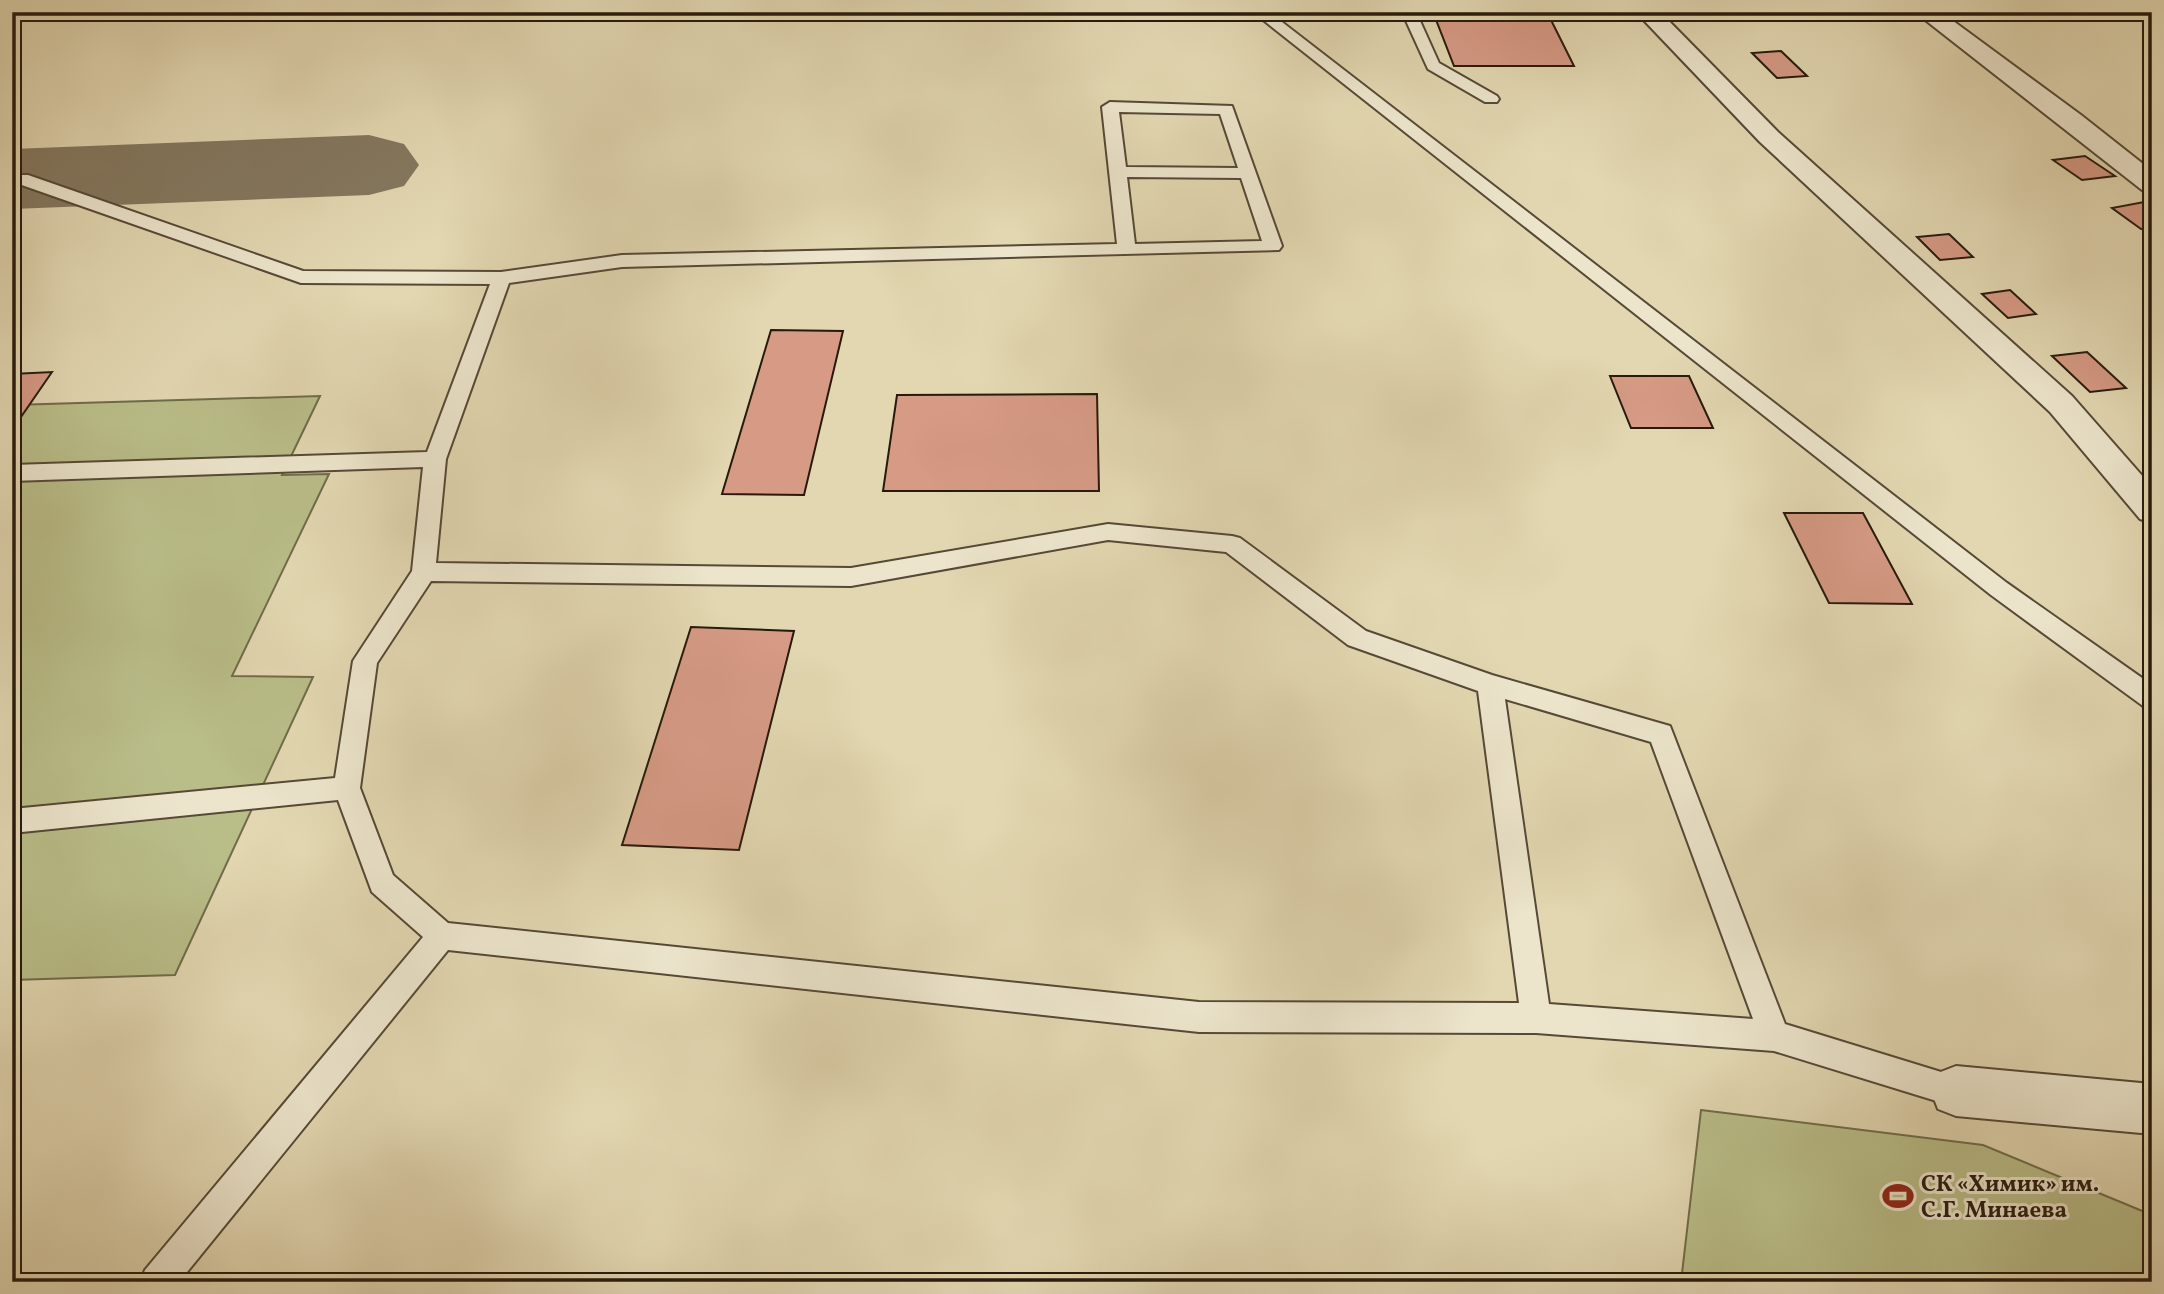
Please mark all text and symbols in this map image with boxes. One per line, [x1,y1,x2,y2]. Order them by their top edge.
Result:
place label: СК «Химик» им. С.Г. Минаева [1921,1169,2099,1227]
sports icon: СК «Химик» им. С.Г. Минаева [1881,1179,1915,1213]

